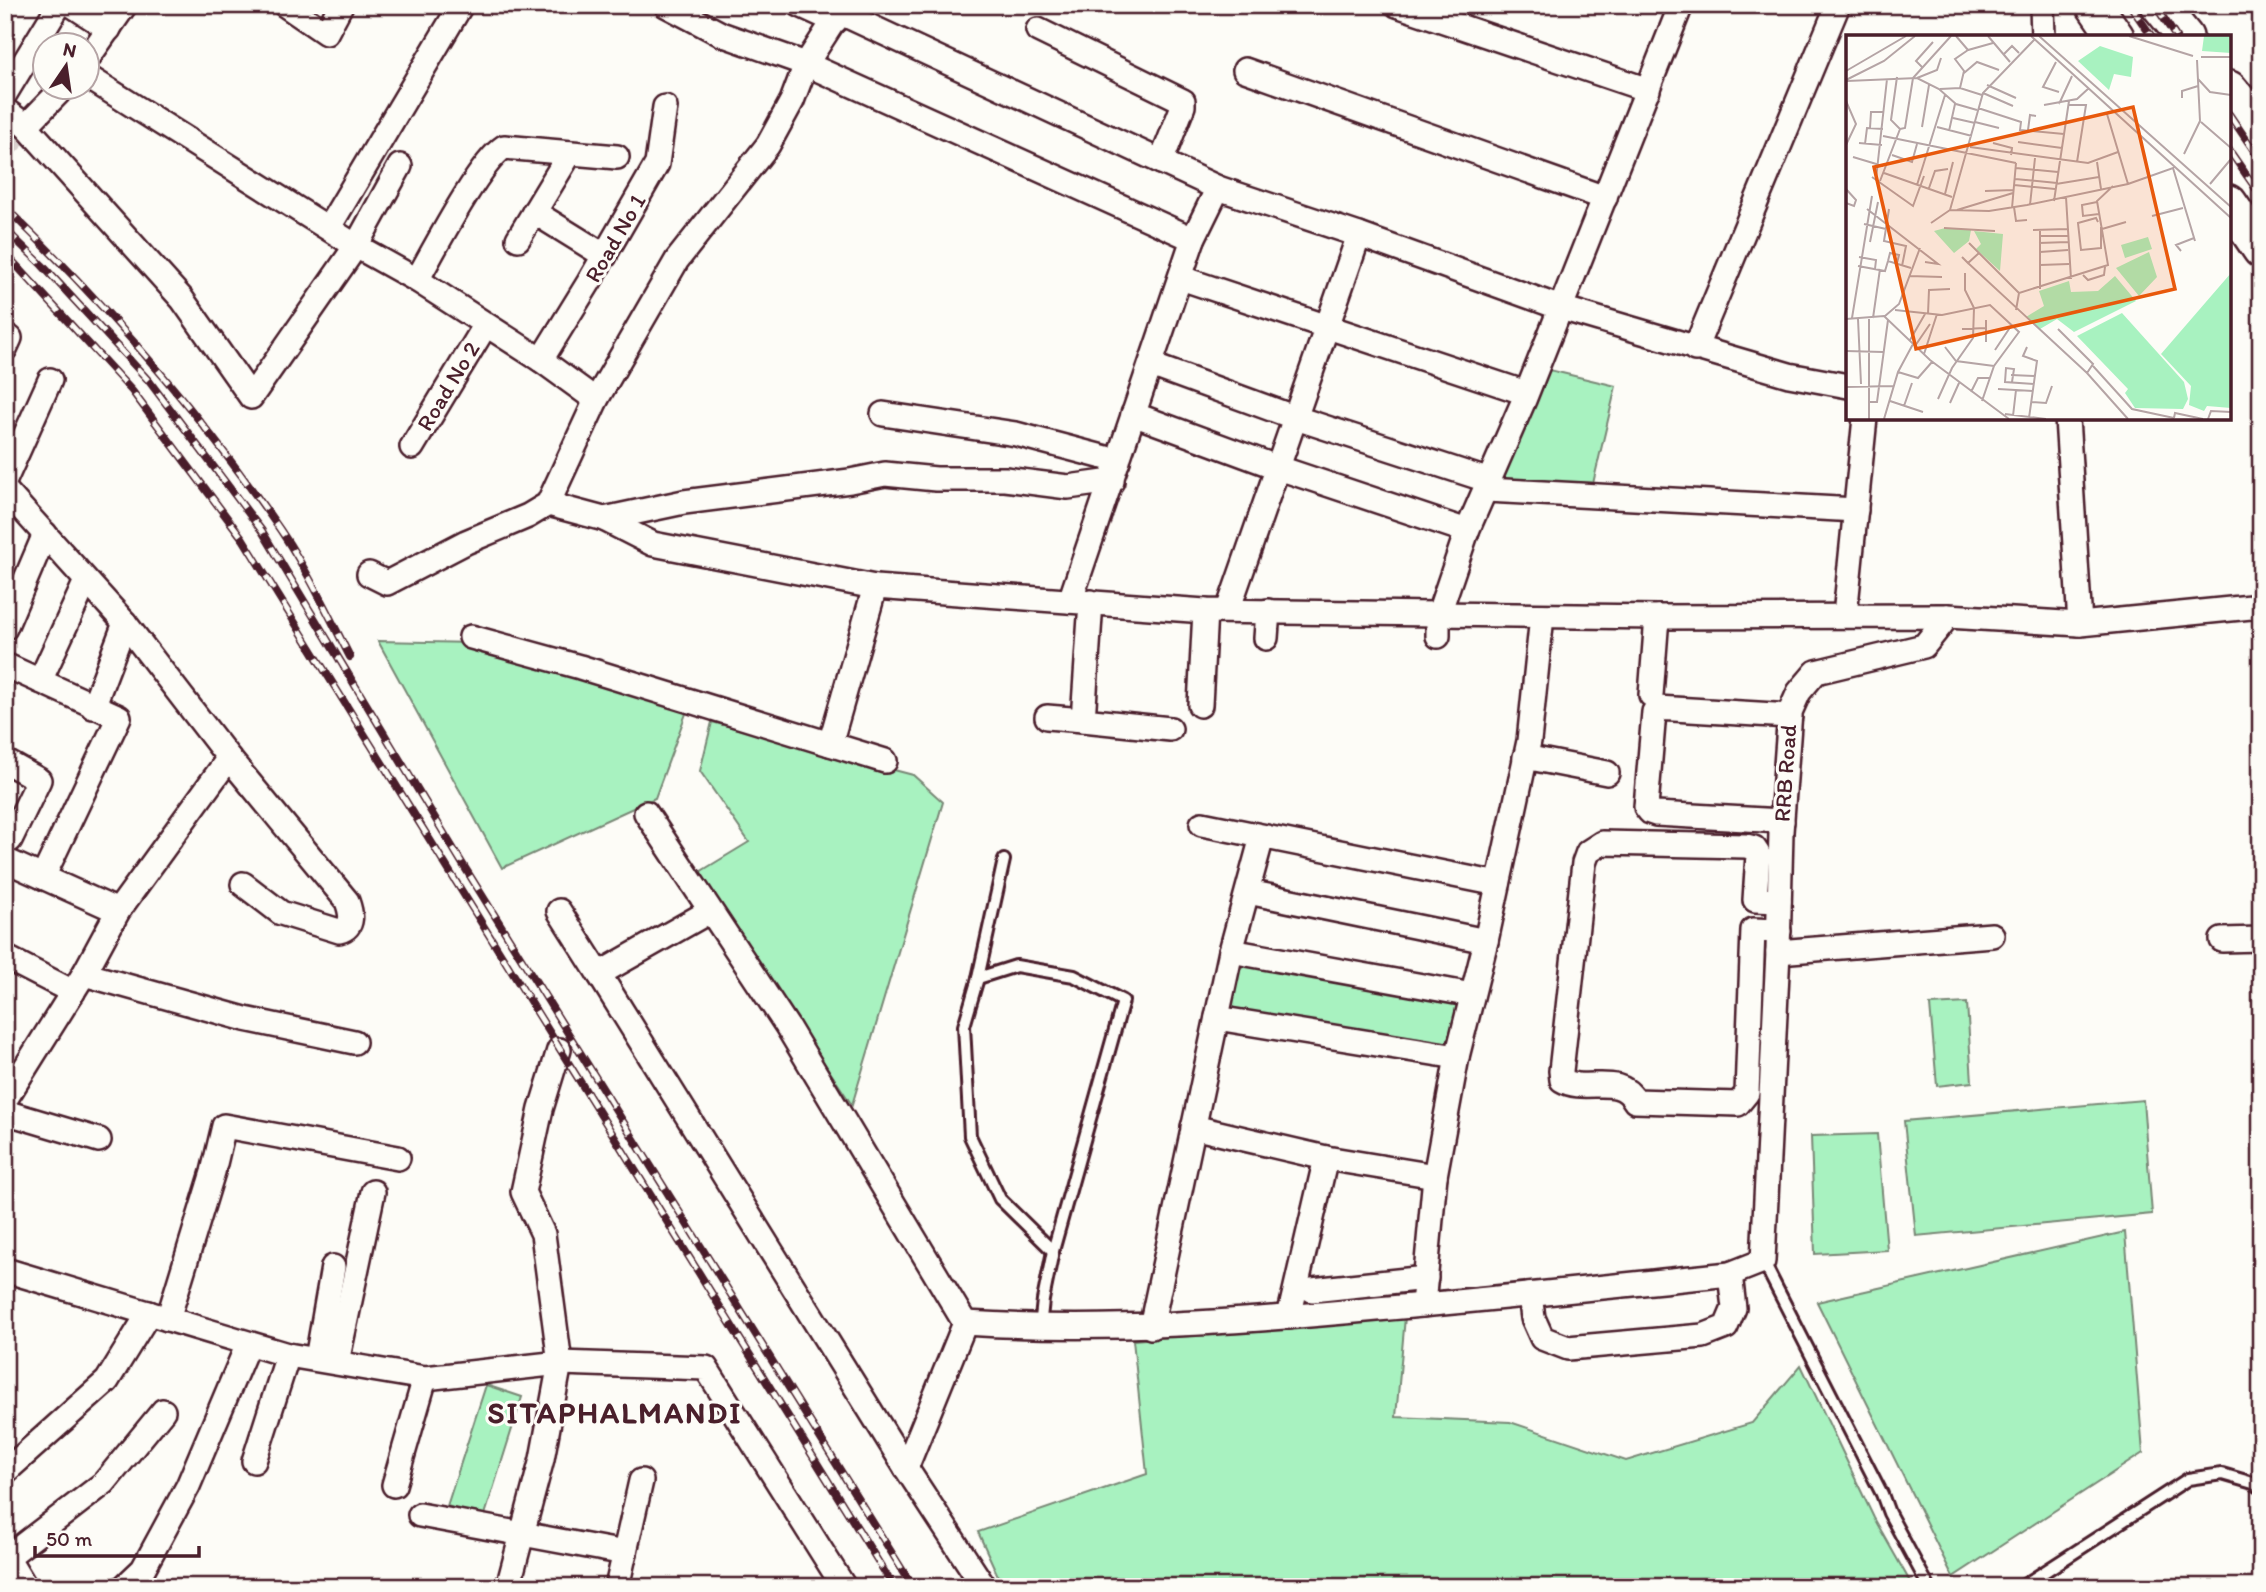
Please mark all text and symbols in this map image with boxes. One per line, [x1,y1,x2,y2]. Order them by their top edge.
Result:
north arrow [32,32,102,102]
inset map [1846,35,2231,420]
text: N [61,37,79,63]
street label: Road No 1 [578,188,652,287]
street label: Road No 2 [410,336,486,436]
street label: RRB Road [1768,723,1802,823]
district label: SITAPHALMANDI [488,1394,742,1431]
scale bar [35,1515,200,1559]
text: 50 m [46,1526,93,1551]

